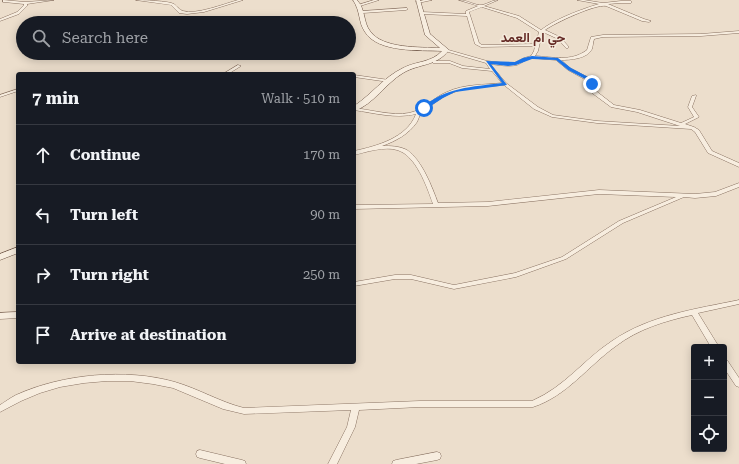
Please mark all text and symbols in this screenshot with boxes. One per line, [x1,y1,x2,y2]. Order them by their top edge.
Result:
search box [16,16,356,60]
icon: search [30,27,52,49]
text: Search here [62,29,148,47]
district label: حي ام العمد [501,30,565,48]
route end [583,75,601,93]
text: 7 min [32,88,79,108]
text: Walk · 510 m [261,91,340,106]
route start [415,99,433,117]
icon: ahead [32,144,54,166]
text: Continue [70,146,140,164]
text: 170 m [303,147,340,162]
icon: left [32,204,54,226]
text: Turn left [70,206,138,224]
text: 90 m [310,207,340,222]
icon: right [32,264,54,286]
text: Turn right [70,266,149,284]
text: 250 m [303,267,340,282]
icon: arrive [32,324,54,346]
text: Arrive at destination [70,326,226,344]
map controls [691,344,727,452]
button: + [691,344,727,380]
button: − [691,380,727,416]
button: locate [691,416,727,452]

